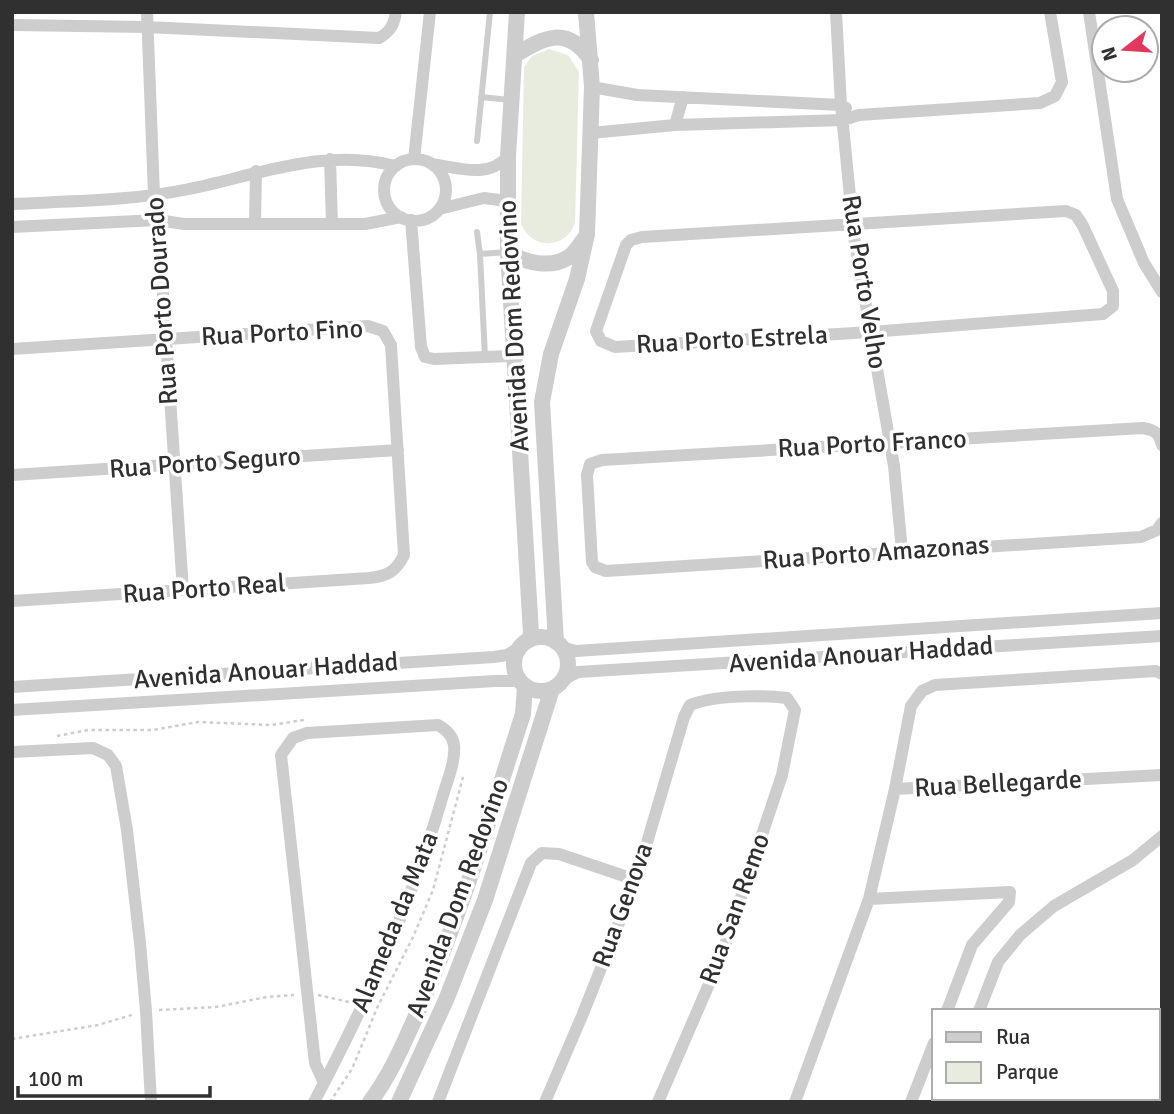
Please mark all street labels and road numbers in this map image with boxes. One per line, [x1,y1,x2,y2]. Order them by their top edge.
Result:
street label: Rua Porto Velho [834,193,894,371]
street label: Rua Porto Dourado [139,196,185,406]
street label: Avenida Dom Redovino [491,199,537,453]
street label: Rua Porto Fino [200,313,364,353]
street label: Rua Porto Estrela [635,319,829,361]
street label: Rua Porto Franco [777,423,967,465]
street label: Rua Porto Seguro [108,440,302,486]
street label: Rua Porto Amazonas [762,529,990,577]
street label: Rua Porto Real [122,567,286,611]
street label: Avenida Anouar Haddad [728,630,994,680]
street label: Avenida Anouar Haddad [133,646,399,696]
street label: Rua Bellegarde [913,764,1083,804]
street label: Avenida Dom Redovino [400,774,516,1022]
street label: Alameda da Mata [344,827,446,1017]
street label: Rua San Remo [693,829,777,989]
street label: Rua Genova [586,838,660,972]

